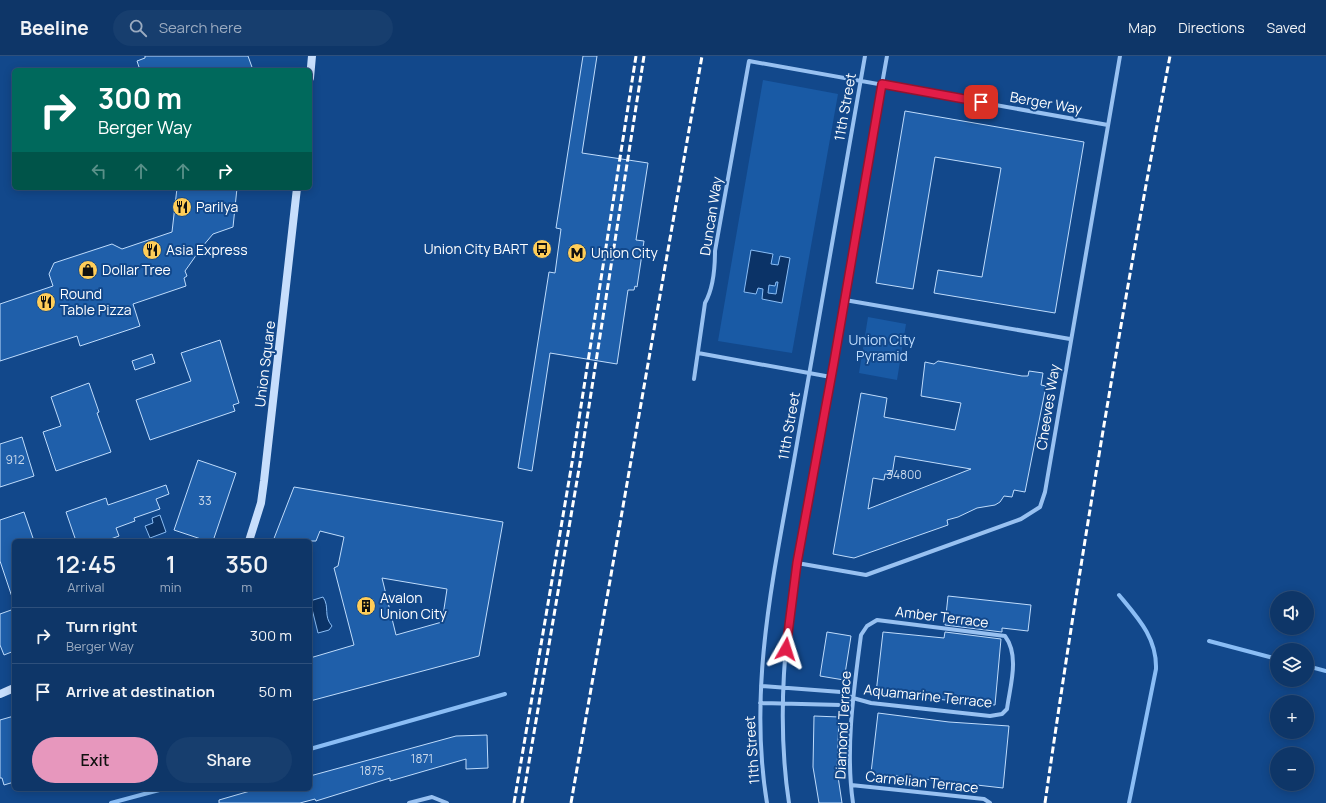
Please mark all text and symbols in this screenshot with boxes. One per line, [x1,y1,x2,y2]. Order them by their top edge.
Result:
search box [113,10,393,46]
text: Beeline [20,15,89,41]
icon: search [127,17,149,39]
text: Search here [159,17,242,38]
text: Map [1128,18,1156,37]
text: Directions [1178,18,1245,37]
text: Saved [1267,18,1306,37]
street label: 11th Street [829,71,860,142]
text: 300 m [98,79,182,117]
icon: right [32,84,84,136]
pin [964,85,998,119]
street label: Berger Way [1008,87,1084,118]
icon: arrive [970,91,992,113]
text: Berger Way [98,115,192,139]
icon: left [88,160,110,182]
icon: ahead [130,160,152,182]
icon: ahead [172,160,194,182]
icon: right [214,160,236,182]
street label: Duncan Way [695,174,726,257]
restaurant icon: Parilya [171,196,193,218]
place label: Parilya [196,197,238,216]
bus stop icon: Union City BART [531,238,553,260]
restaurant icon: Asia Express [141,239,163,261]
place label: Union City BART [424,239,529,258]
place label: Asia Express [166,240,248,259]
metro station icon: Union City [566,242,588,264]
place label: Union City [591,243,658,262]
shop icon: Dollar Tree [77,259,99,281]
place label: Dollar Tree [102,260,171,279]
place label: Round Table Pizza [60,284,132,319]
restaurant icon: Round Table Pizza [35,291,57,313]
street label: Union Square [250,320,279,408]
park label: Union City Pyramid [849,330,916,365]
street label: Cheeves Way [1031,362,1064,451]
street label: 11th Street [773,390,804,461]
house number: 912 [6,451,25,468]
house number: 34800 [886,466,922,483]
house number: 33 [198,492,212,509]
text: 12:45 [56,547,116,580]
text: 1 [166,547,176,580]
text: 350 [225,547,268,580]
text: Arrival [67,578,104,596]
text: min [160,578,182,596]
text: m [241,578,252,596]
place label: Avalon Union City [380,588,447,623]
map controls [1270,591,1314,791]
button: sound [1270,591,1314,635]
building icon: Avalon Union City [355,595,377,617]
street label: Amber Terrace [894,601,990,632]
text: Turn right [66,616,137,637]
icon: right [32,625,54,647]
text: 300 m [250,625,292,646]
position arrow [765,628,807,670]
text: Berger Way [66,637,134,655]
button: layers [1270,643,1314,687]
street label: Diamond Terrace [830,670,855,780]
street label: Aquamarine Terrace [863,679,993,712]
icon: arrive [32,681,54,703]
text: Arrive at destination [66,681,215,702]
text: 50 m [258,681,292,702]
button: + [1270,695,1314,739]
street label: 11th Street [740,715,763,785]
button: Exit [32,737,158,783]
button: Share [166,737,292,783]
button: − [1270,747,1314,791]
house number: 1871 [411,750,433,767]
house number: 1875 [360,762,384,779]
street label: Carnelian Terrace [865,766,979,797]

